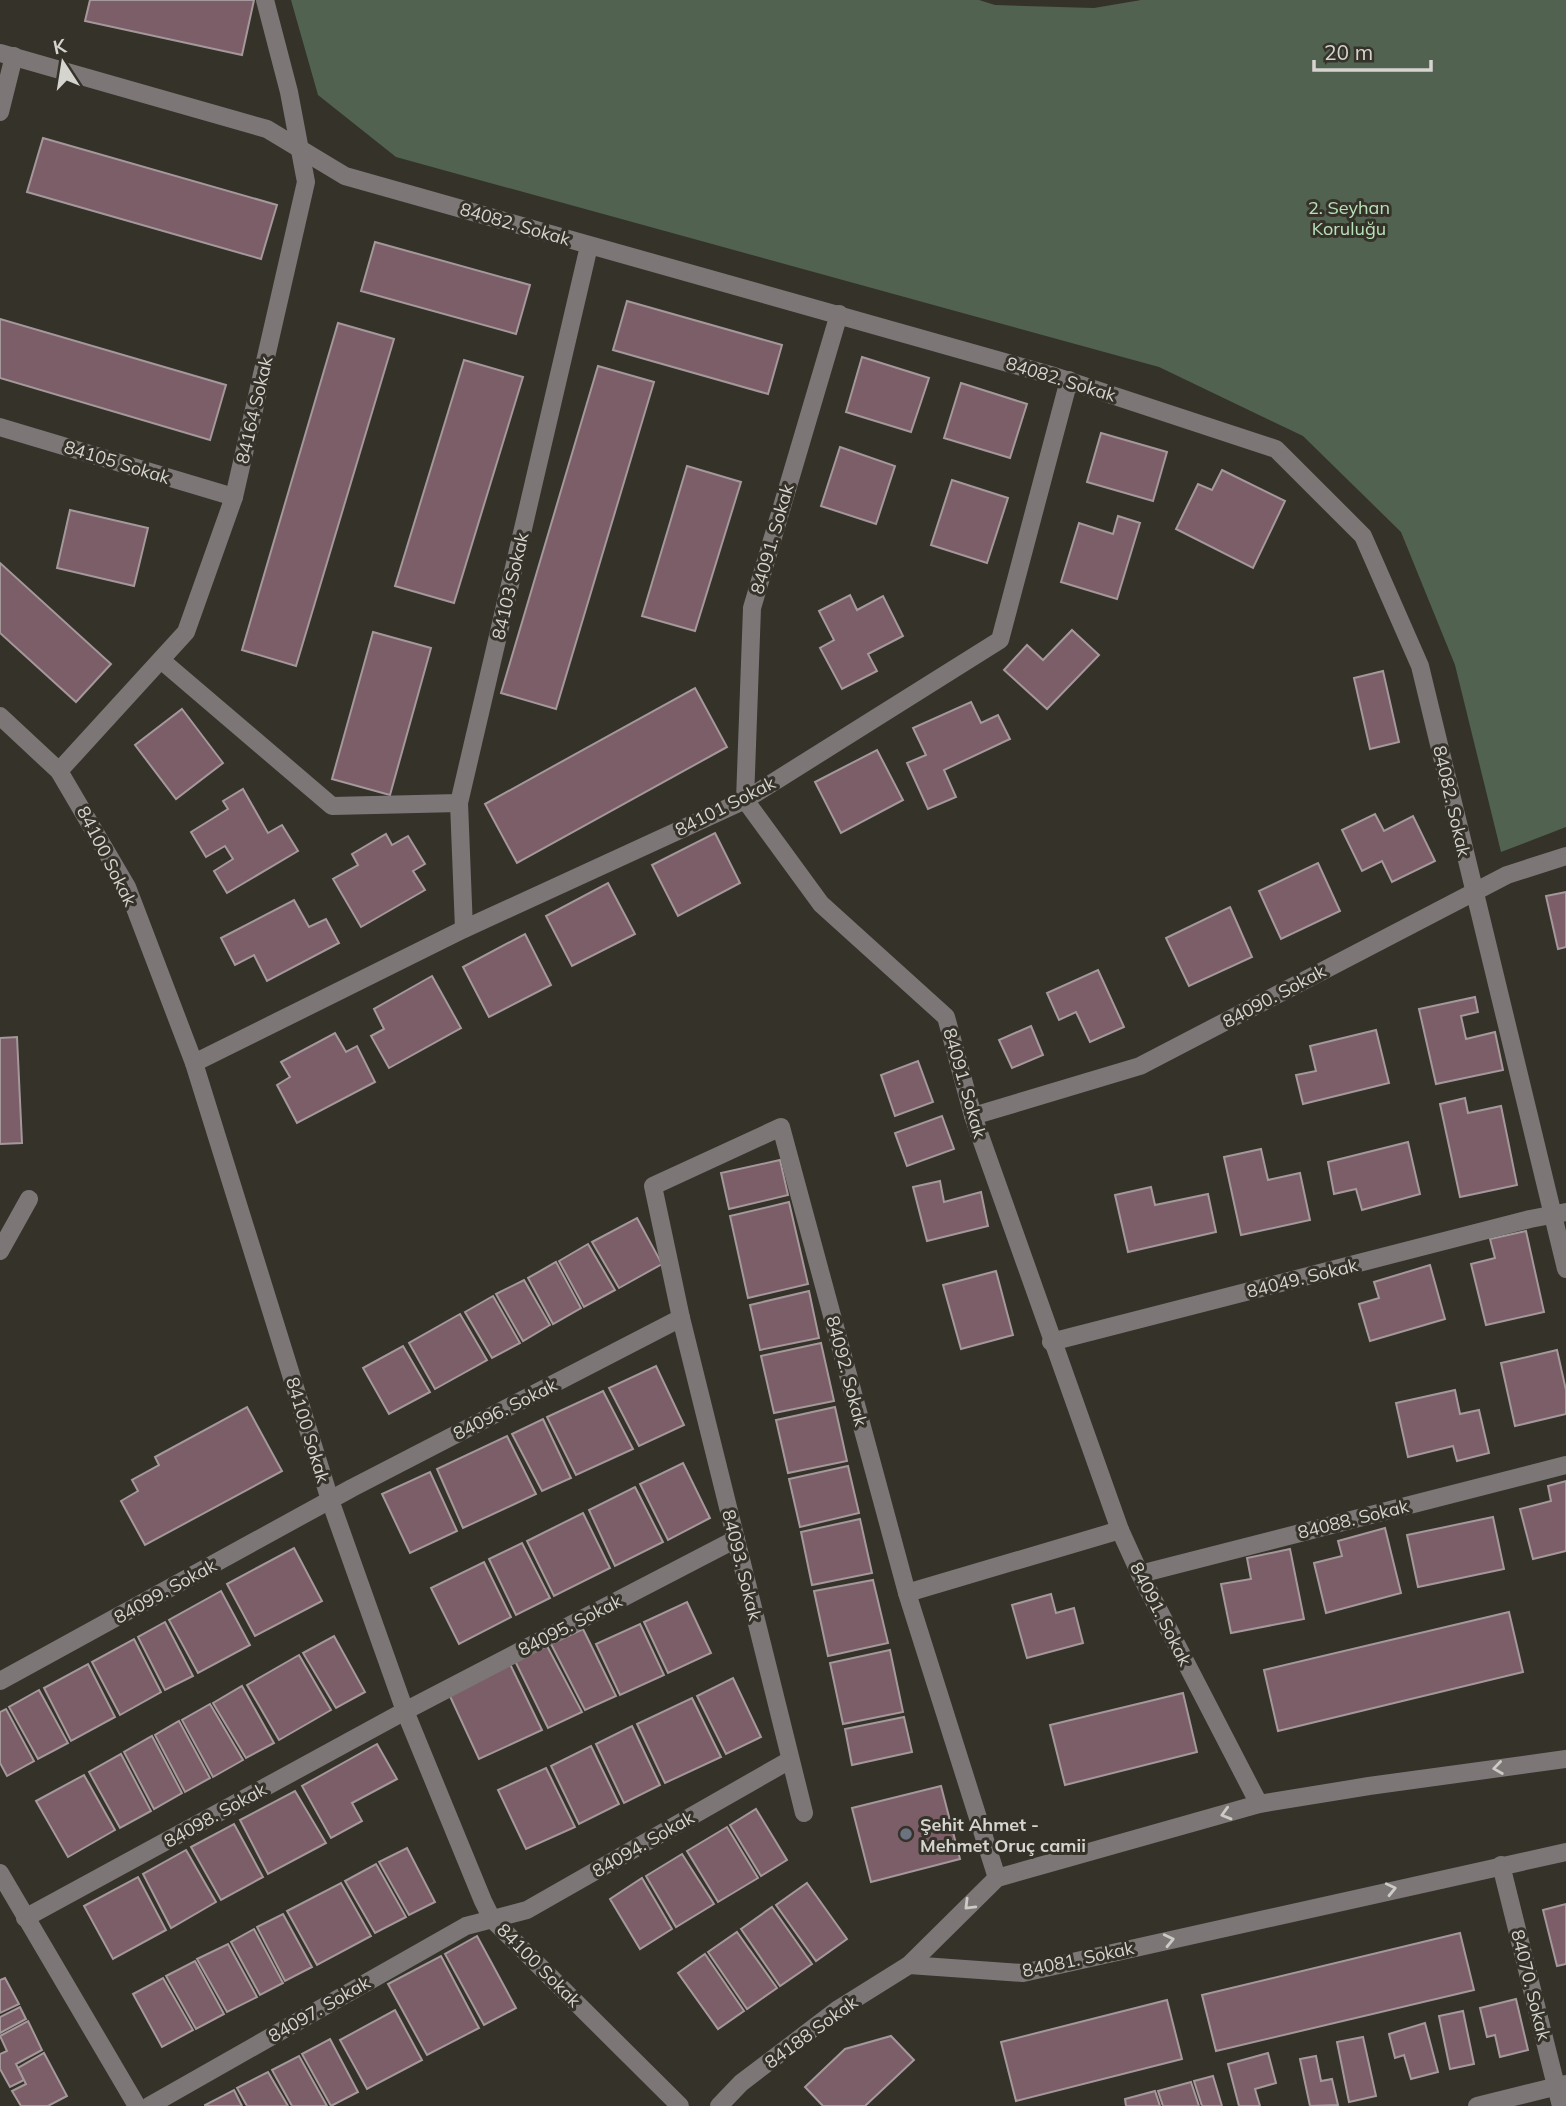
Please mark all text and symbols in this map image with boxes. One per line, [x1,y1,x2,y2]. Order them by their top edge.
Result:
north arrow [28,28,98,98]
scale bar [1314,28,1431,72]
text: K [51,33,69,59]
text: 20 m [1324,39,1373,65]
park label: 2. Seyhan Koruluğu [1308,196,1390,240]
street label: 84082. Sokak [457,197,573,251]
street label: 84082. Sokak [1003,351,1119,407]
street label: 84164 Sokak [230,353,278,466]
street label: 84105 Sokak [61,435,173,489]
street label: 84091. Sokak [745,481,799,597]
street label: 84103 Sokak [486,529,534,642]
street label: 84082. Sokak [1428,743,1476,860]
street label: 84101 Sokak [671,771,780,841]
street label: 84100 Sokak [72,802,142,911]
street label: 84090. Sokak [1218,959,1330,1033]
street label: 84091. Sokak [938,1025,992,1141]
street label: 84049. Sokak [1244,1253,1361,1303]
street label: 84092. Sokak [821,1313,873,1430]
street label: 84096. Sokak [449,1373,561,1445]
street label: 84100 Sokak [281,1374,335,1486]
street label: 84088. Sokak [1295,1494,1412,1544]
street label: 84093. Sokak [717,1507,767,1624]
street label: 84099. Sokak [110,1553,221,1629]
street label: 84091. Sokak [1125,1558,1197,1670]
street label: 84095. Sokak [514,1589,626,1661]
one-way arrow [1493,1761,1504,1776]
street label: 84098. Sokak [160,1777,271,1853]
street label: 84094. Sokak [588,1805,699,1882]
one-way arrow [1220,1806,1232,1820]
place label: Şehit Ahmet - Mehmet Oruç camii [920,1813,1086,1857]
marker: Şehit Ahmet - Mehmet Oruç camii [898,1826,914,1842]
one-way arrow [1385,1883,1397,1898]
one-way arrow [965,1897,978,1910]
street label: 84100 Sokak [492,1918,586,2012]
street label: 84070. Sokak [1506,1927,1556,2044]
one-way arrow [1163,1933,1175,1948]
street label: 84081. Sokak [1020,1936,1137,1982]
street label: 84097. Sokak [264,1970,375,2047]
street label: 84188 Sokak [760,1990,863,2073]

